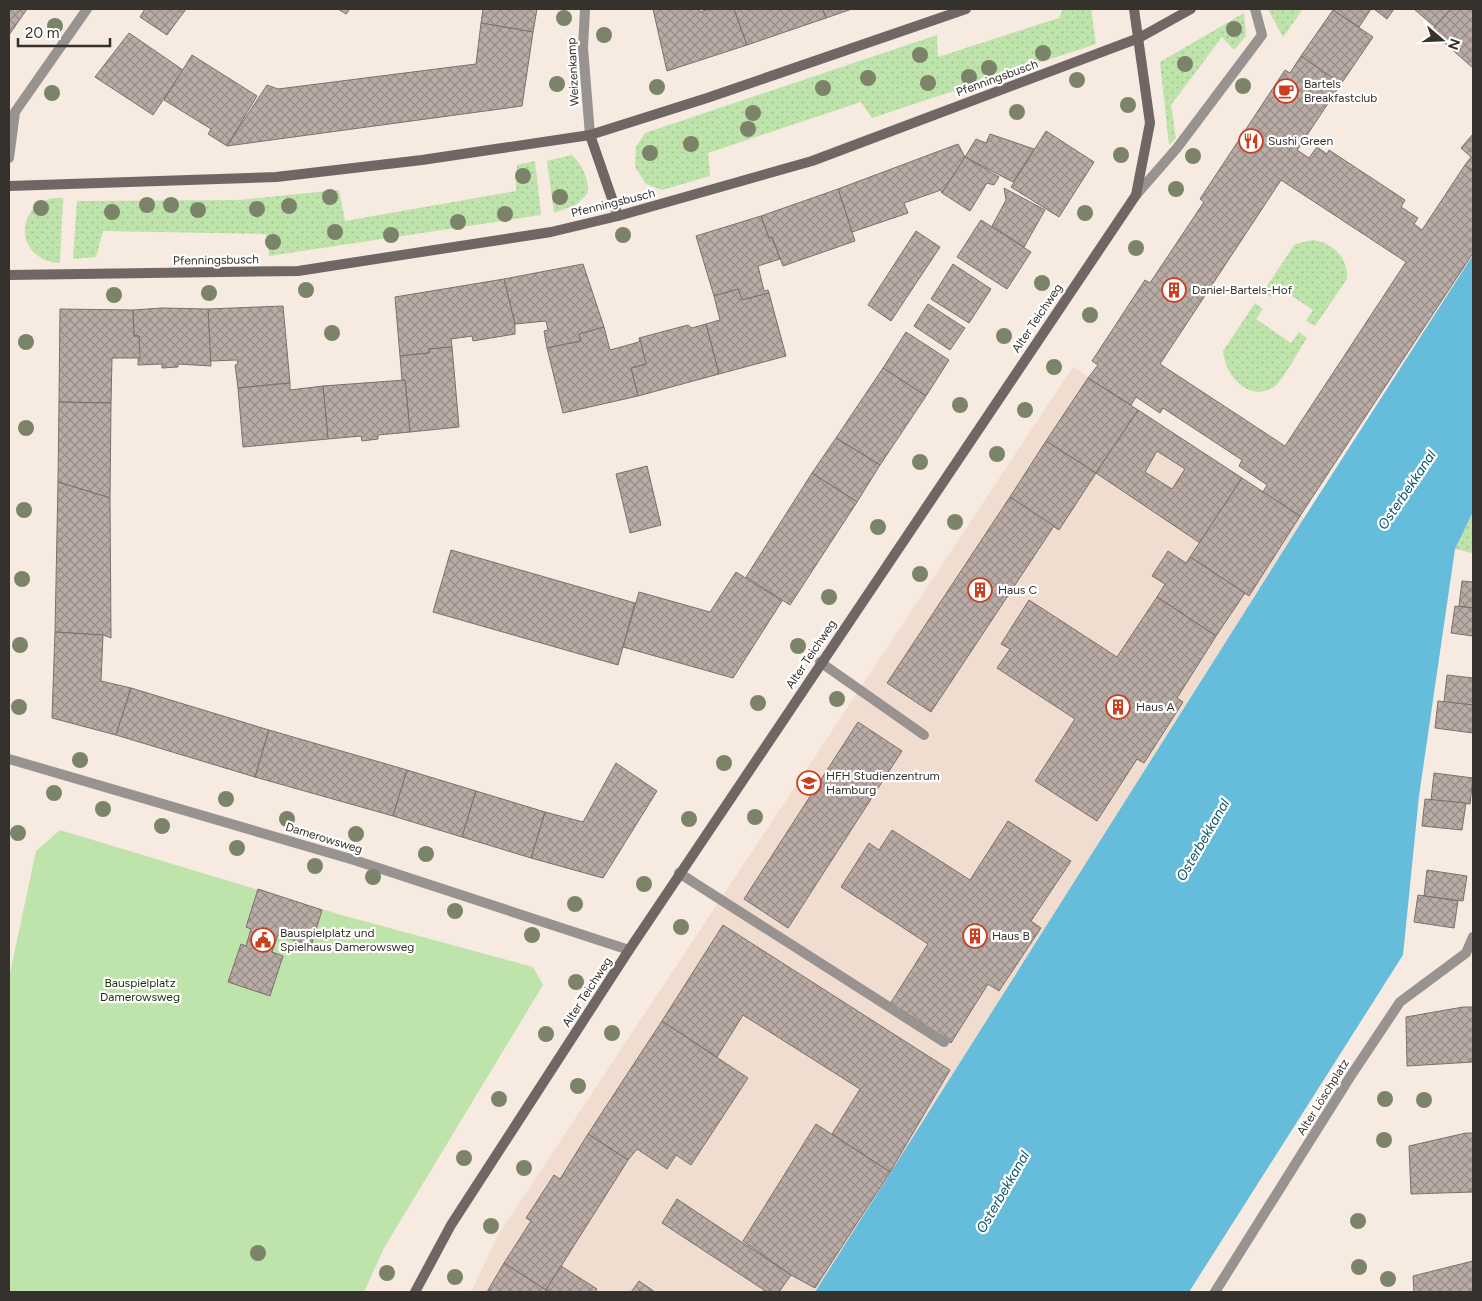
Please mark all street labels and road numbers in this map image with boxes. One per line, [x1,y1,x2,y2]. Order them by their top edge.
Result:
street label: Weizenkamp [564,37,582,107]
street label: Pfenningsbusch [954,57,1040,99]
street label: Pfenningsbusch [570,186,657,220]
street label: Pfenningsbusch [173,252,259,268]
street label: Alter Teichweg [1009,281,1065,355]
street label: Alter Teichweg [783,617,839,691]
street label: Damerowsweg [284,820,364,856]
street label: Alter Teichweg [559,955,615,1029]
street label: Alter Löschplatz [1294,1056,1352,1138]

